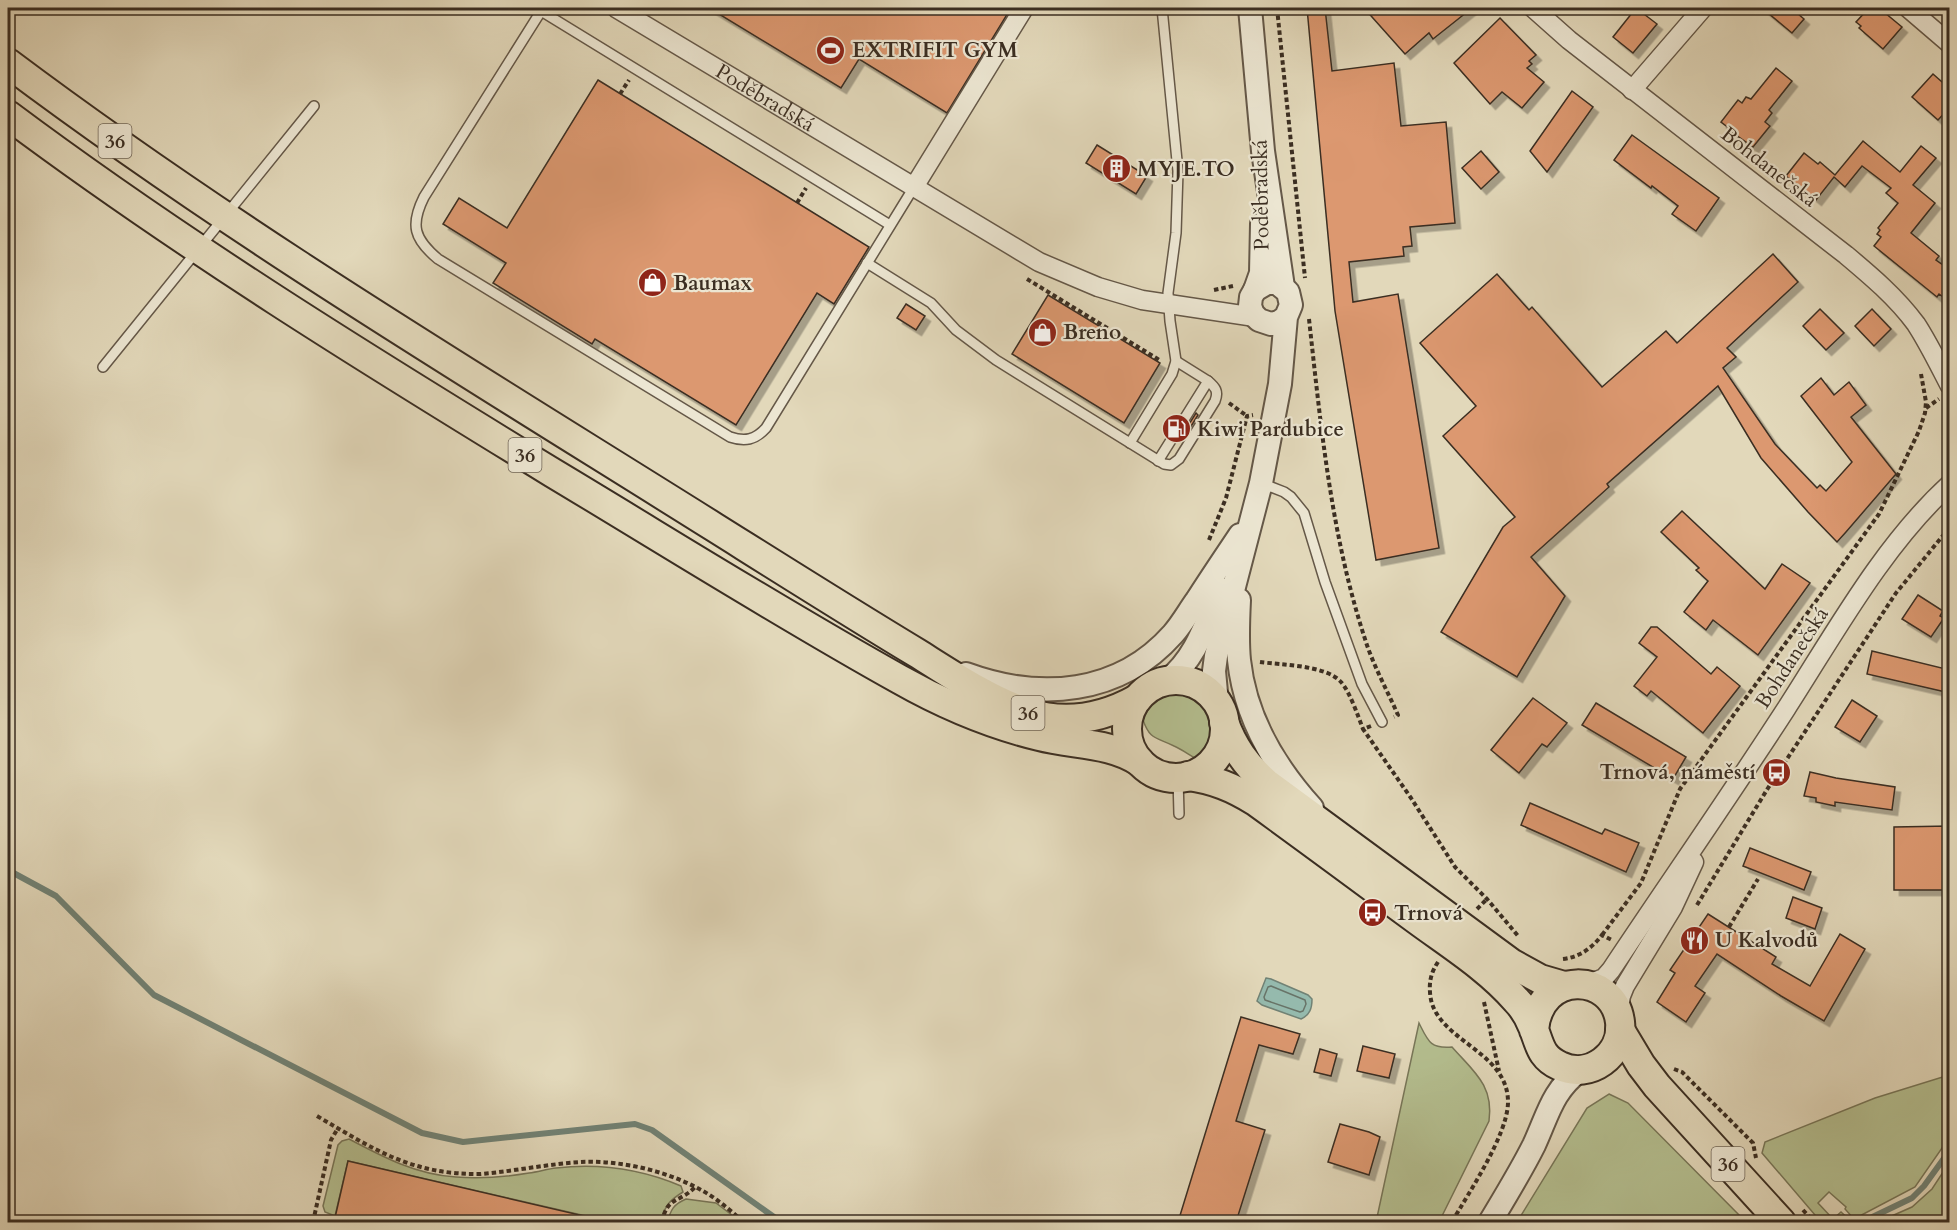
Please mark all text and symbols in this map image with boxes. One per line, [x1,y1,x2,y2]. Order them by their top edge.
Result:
sports icon: EXTRIFIT GYM [815,34,847,66]
place label: EXTRIFIT GYM [852,36,1018,65]
street label: Poděbradská [710,57,820,139]
street label: Bohdanečská [1714,120,1824,214]
road number: 36 [98,124,132,158]
street label: Poděbradská [1246,139,1276,251]
building icon: MYJE.TO [1100,153,1132,185]
place label: MYJE.TO [1137,155,1235,184]
shop icon: Baumax [636,267,668,299]
place label: Baumax [673,269,753,298]
shop icon: Breno [1026,316,1058,348]
place label: Breno [1063,318,1121,347]
fuel station icon: Kiwi Pardubice [1160,413,1192,445]
place label: Kiwi Pardubice [1197,415,1344,444]
road number: 36 [508,438,542,472]
street label: Bohdanečská [1748,602,1836,714]
road number: 36 [1012,696,1044,730]
bus stop icon: Trnová, náměstí [1761,756,1793,788]
place label: Trnová, náměstí [1600,758,1756,787]
bus stop icon: Trnová [1357,897,1389,929]
place label: Trnová [1394,899,1464,928]
restaurant icon: U Kalvodů [1678,924,1710,956]
place label: U Kalvodů [1715,926,1818,955]
road number: 36 [1712,1147,1744,1181]

